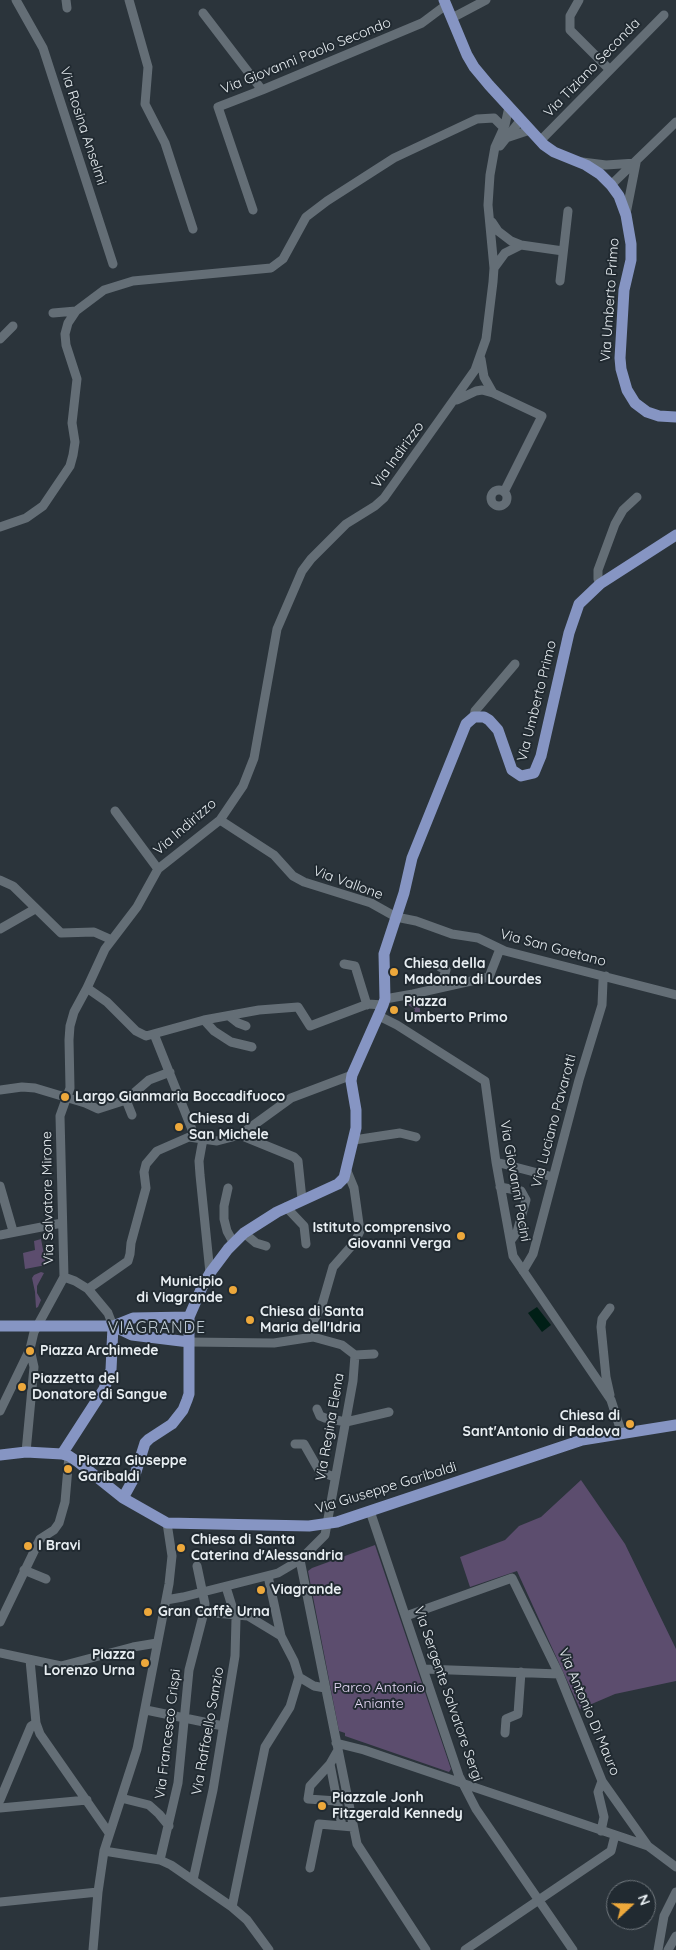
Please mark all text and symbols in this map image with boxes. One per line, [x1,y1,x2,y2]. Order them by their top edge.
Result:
street label: Via Giovanni Paolo Secondo [219,14,393,98]
street label: Via Tiziano Seconda [540,15,644,121]
street label: Via Rosina Anselmi [56,65,110,187]
street label: Via Umberto Primo [597,238,623,362]
street label: Via Indirizzo [368,419,428,491]
street label: Via Umberto Primo [514,639,560,763]
street label: Via Indirizzo [150,795,220,859]
street label: Via Vallone [311,863,385,903]
street label: Via San Gaetano [498,926,608,970]
place label: Chiesa della Madonna di Lourdes [404,956,542,989]
marker: Chiesa della Madonna di Lourdes [388,966,400,978]
place label: Piazza Umberto Primo [404,994,508,1026]
marker: Piazza Umberto Primo [388,1004,400,1016]
street label: Via Luciano Pavarotti [528,1052,580,1190]
place label: Largo Gianmaria Boccadifuoco [75,1089,285,1105]
marker: Largo Gianmaria Boccadifuoco [59,1091,71,1103]
place label: Chiesa di San Michele [189,1111,269,1144]
street label: Via Giovanni Pacini [496,1119,534,1243]
marker: Chiesa di San Michele [173,1121,185,1133]
street label: Via Salvatore Mirone [38,1131,58,1265]
place label: Istituto comprensivo Giovanni Verga [312,1220,451,1252]
marker: Istituto comprensivo Giovanni Verga [455,1230,467,1242]
place label: Municipio di Viagrande [136,1274,223,1306]
marker: Municipio di Viagrande [227,1284,239,1296]
place label: Chiesa di Santa Maria dell'Idria [260,1304,364,1336]
marker: Chiesa di Santa Maria dell'Idria [244,1314,256,1326]
district label: VIAGRANDE [107,1318,207,1338]
place label: Piazza Archimede [40,1343,159,1359]
marker: Piazza Archimede [24,1345,36,1357]
place label: Piazzetta del Donatore di Sangue [32,1371,167,1404]
street label: Via Regina Elena [312,1372,348,1482]
marker: Piazzetta del Donatore di Sangue [16,1381,28,1393]
place label: Chiesa di Sant'Antonio di Padova [463,1408,620,1440]
marker: Chiesa di Sant'Antonio di Padova [624,1418,636,1430]
place label: Piazza Giuseppe Garibaldi [78,1453,187,1485]
street label: Via Giuseppe Garibaldi [313,1459,459,1517]
marker: Piazza Giuseppe Garibaldi [62,1463,74,1475]
place label: Chiesa di Santa Caterina d'Alessandria [191,1532,343,1564]
place label: I Bravi [38,1538,81,1554]
marker: I Bravi [22,1540,34,1552]
marker: Chiesa di Santa Caterina d'Alessandria [175,1542,187,1554]
place label: Viagrande [271,1582,342,1598]
marker: Viagrande [255,1584,267,1596]
place label: Gran Caffè Urna [158,1604,270,1620]
street label: Via Sergente Salvatore Sergi [410,1604,486,1784]
marker: Gran Caffè Urna [142,1606,154,1618]
street label: Via Antonio Di Mauro [555,1646,623,1778]
place label: Piazza Lorenzo Urna [44,1647,135,1680]
marker: Piazza Lorenzo Urna [139,1657,151,1669]
street label: Via Raffaello Sanzio [188,1665,228,1797]
street label: Via Francesco Crispi [152,1668,184,1800]
park label: Parco Antonio Aniante [333,1680,425,1712]
place label: Piazzale Jonh Fitzgerald Kennedy [332,1790,463,1822]
marker: Piazzale Jonh Fitzgerald Kennedy [316,1800,328,1812]
north arrow [606,1880,656,1930]
text: N [634,1892,654,1908]

